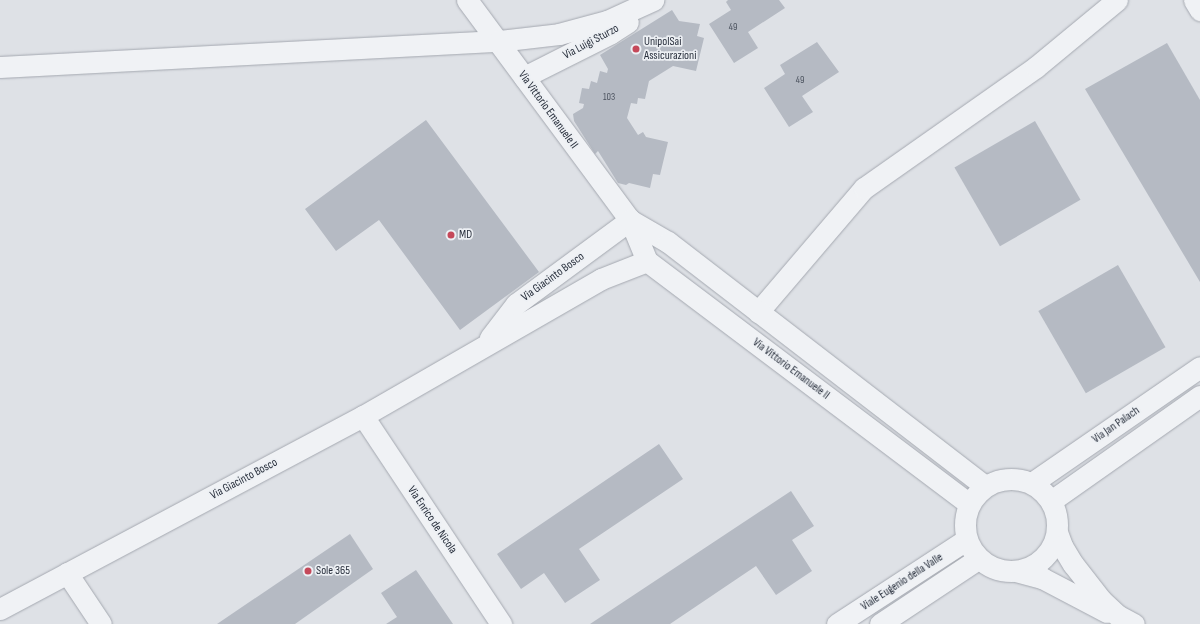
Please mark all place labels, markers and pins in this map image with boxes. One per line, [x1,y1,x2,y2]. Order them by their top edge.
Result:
place label: UnipolSai Assicurazioni [644,35,696,63]
marker: UnipolSai Assicurazioni [631,44,641,54]
place label: MD [459,228,472,242]
marker: MD [446,230,456,240]
place label: Sole 365 [316,564,350,578]
marker: Sole 365 [303,566,313,576]

